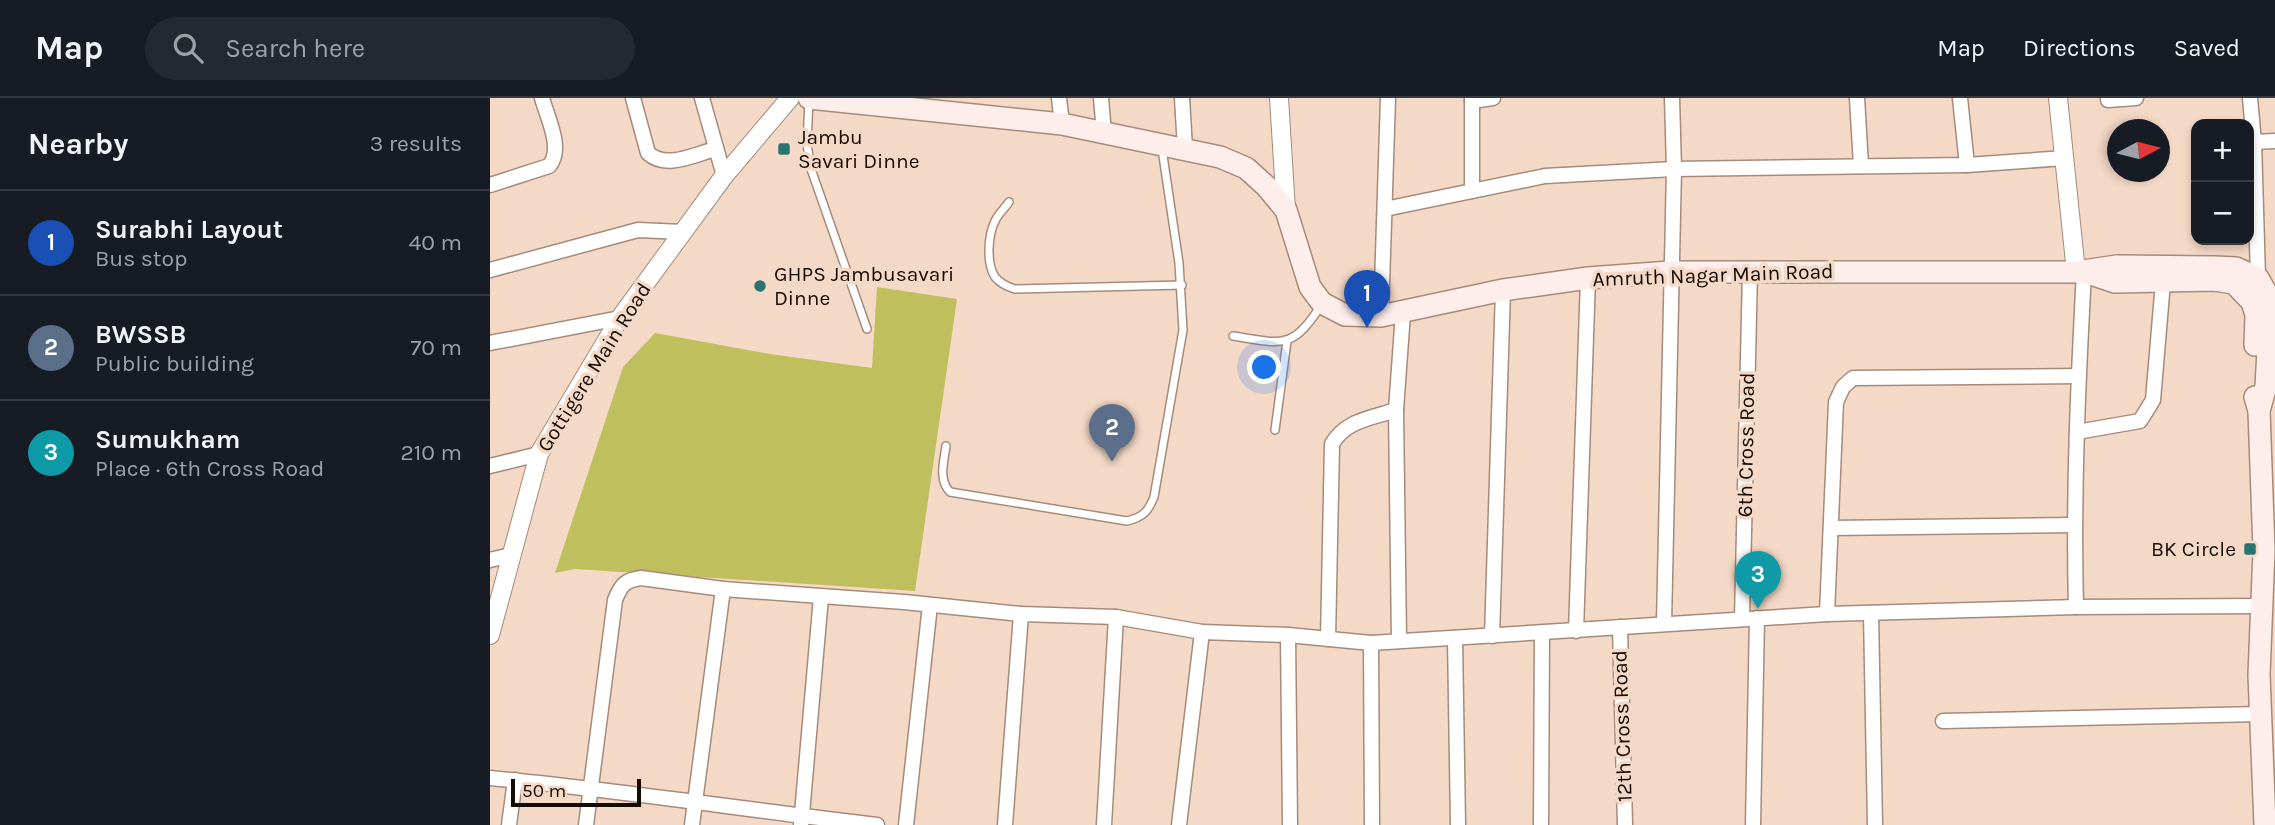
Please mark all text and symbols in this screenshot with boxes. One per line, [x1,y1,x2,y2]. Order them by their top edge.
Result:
search box [145,17,635,80]
text: Map [35,29,103,67]
icon: search [169,29,207,67]
text: Search here [225,33,365,64]
text: Map [1937,34,1985,62]
text: Directions [2023,34,2136,62]
text: Saved [2174,34,2240,62]
north arrow [2107,119,2170,182]
map controls [2191,119,2254,245]
button: + [2191,119,2254,182]
place label: Jambu Savari Dinne [798,125,919,173]
text: Nearby [28,126,128,162]
text: 3 results [370,130,462,157]
marker: Jambu Savari Dinne [776,141,792,157]
button: − [2191,182,2254,245]
text: Surabhi Layout [95,214,283,245]
text: 1 [47,229,55,256]
text: 40 m [409,229,462,256]
text: Bus stop [95,245,188,272]
street label: Amruth Nagar Main Road [1592,259,1834,291]
place label: GHPS Jambusavari Dinne [774,262,954,310]
pin: 1 [1344,270,1390,328]
street label: Gottigere Main Road [532,278,656,456]
marker: GHPS Jambusavari Dinne [752,278,768,294]
text: BWSSB [95,319,186,350]
text: 2 [44,334,58,361]
text: 70 m [411,334,462,361]
text: Public building [95,350,254,377]
your location [1247,350,1281,384]
street label: 6th Cross Road [1733,372,1759,518]
pin: 2 [1089,404,1135,462]
text: Sumukham [95,424,240,455]
text: 3 [44,439,58,466]
text: 210 m [400,439,462,466]
text: Place · 6th Cross Road [95,455,324,482]
place label: BK Circle [2151,537,2236,561]
marker: BK Circle [2242,541,2258,557]
pin: 3 [1735,551,1781,609]
street label: 12th Cross Road [1607,650,1637,802]
scale bar [511,776,640,808]
text: 50 m [522,780,566,802]

